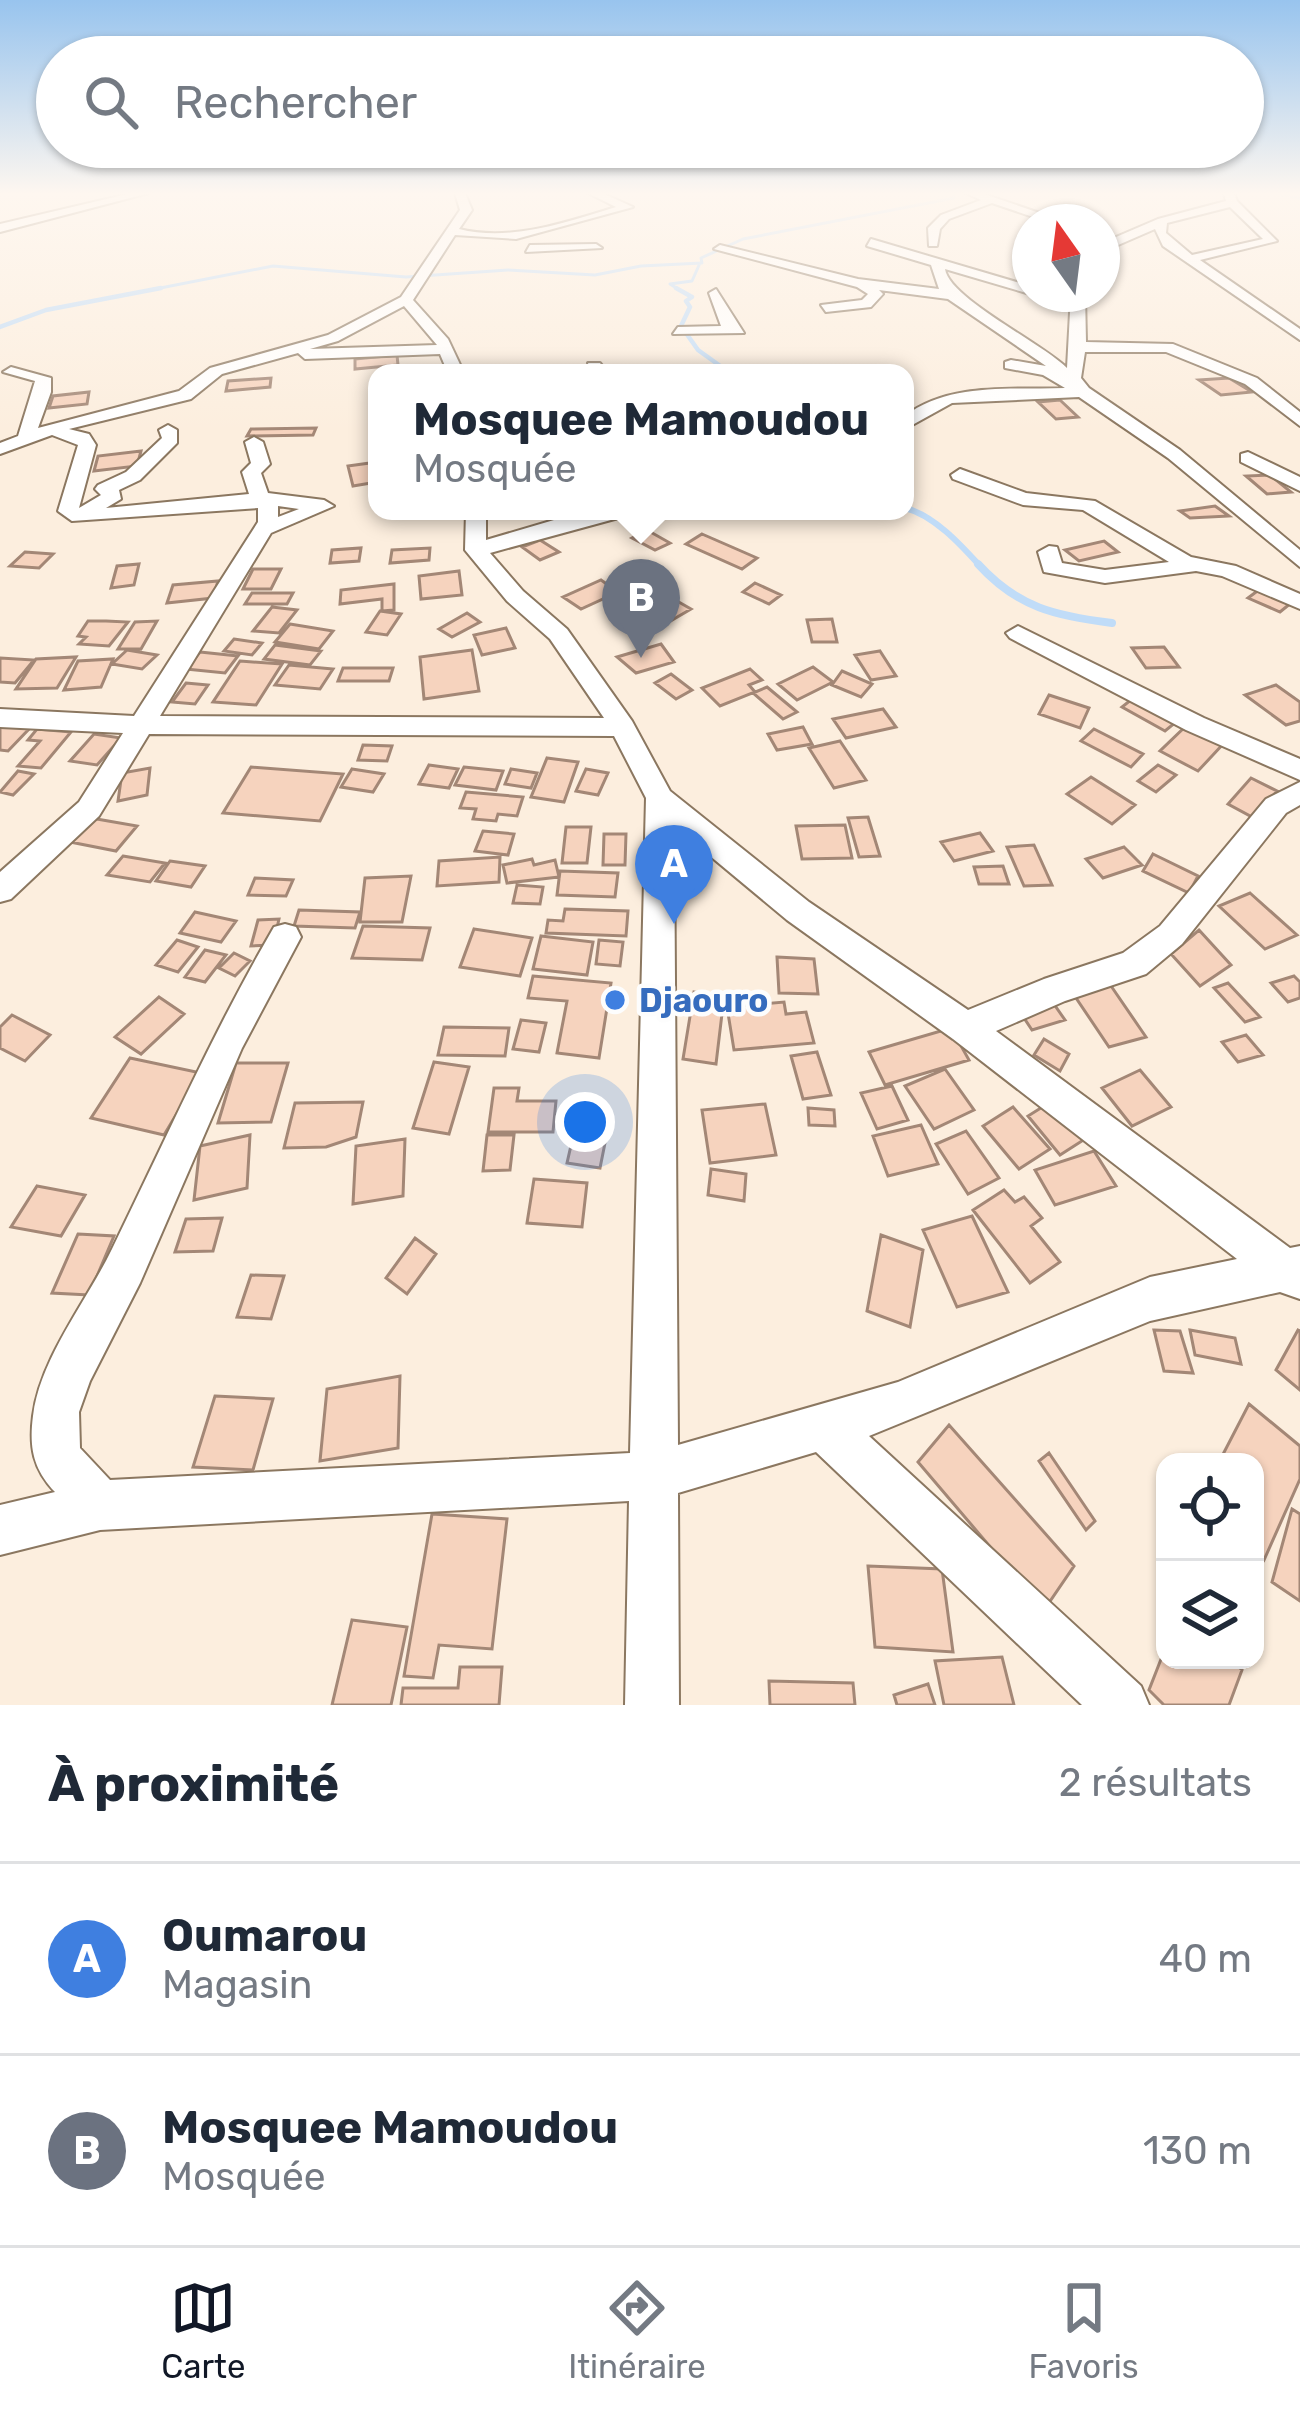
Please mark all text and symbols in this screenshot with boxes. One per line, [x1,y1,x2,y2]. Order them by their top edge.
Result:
search box [36,36,1264,168]
icon: search [78,69,144,135]
text: Rechercher [174,76,417,129]
north arrow [1012,204,1120,312]
popup [368,364,914,520]
text: Mosquee Mamoudou [413,393,869,446]
text: Mosquée [413,446,577,492]
pin: B [602,559,680,658]
pin: A [635,825,713,924]
place label: Djaouro [639,981,768,1020]
marker: Djaouro [602,987,628,1013]
your location [555,1092,615,1152]
map controls [1156,1453,1264,1669]
button: locate [1156,1453,1264,1561]
button: layers [1156,1561,1264,1669]
text: À proximité [48,1753,339,1814]
text: 2 résultats [1059,1760,1252,1806]
text: Oumarou [162,1909,367,1962]
text: A [73,1936,101,1982]
text: 40 m [1159,1936,1252,1982]
text: Magasin [162,1962,312,2008]
text: Mosquee Mamoudou [162,2101,618,2154]
text: B [73,2128,101,2174]
text: 130 m [1143,2128,1252,2174]
text: Mosquée [162,2154,326,2200]
tab: Carte [161,2275,245,2386]
tab: Itinéraire [568,2275,706,2386]
tab: Favoris [1028,2275,1139,2386]

